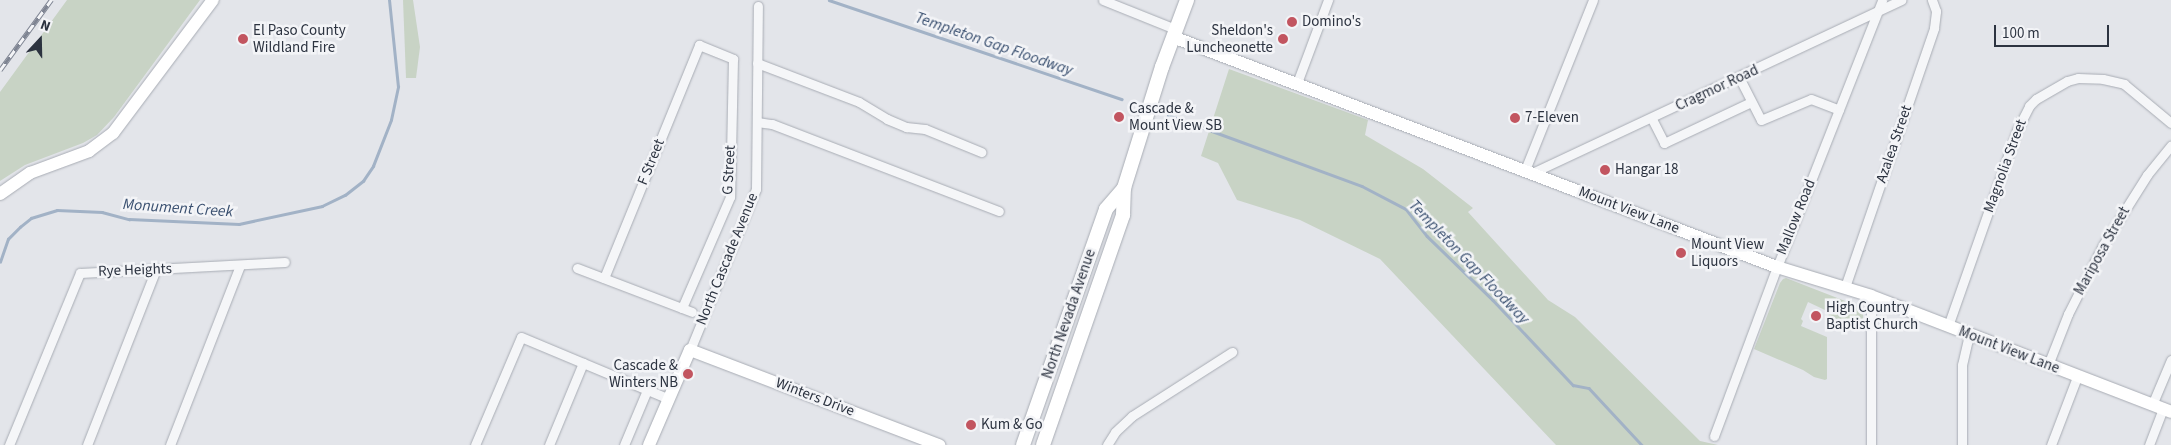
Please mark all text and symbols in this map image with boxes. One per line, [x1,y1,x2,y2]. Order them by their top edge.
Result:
water label: Templeton Gap Floodway [913,8,1075,80]
place label: Domino's [1302,13,1361,31]
north arrow [15,15,65,65]
text: N [37,15,53,37]
scale bar [1996,15,2111,47]
marker: Domino's [1286,16,1298,28]
place label: El Paso County Wildland Fire [253,21,346,56]
place label: Sheldon's Luncheonette [1186,21,1273,56]
text: 100 m [2002,23,2040,44]
marker: El Paso County Wildland Fire [237,33,249,45]
marker: Sheldon's Luncheonette [1277,33,1289,45]
street label: Cragmor Road [1673,61,1761,115]
place label: Cascade & Mount View SB [1129,99,1222,134]
street label: Azalea Street [1872,103,1916,185]
place label: 7-Eleven [1525,109,1579,127]
marker: Cascade & Mount View SB [1113,111,1125,123]
marker: 7-Eleven [1509,112,1521,124]
street label: Magnolia Street [1980,117,2030,215]
street label: F Street [634,136,668,188]
street label: G Street [719,145,739,195]
place label: Hangar 18 [1615,161,1679,179]
marker: Hangar 18 [1599,164,1611,176]
street label: Mallow Road [1773,176,1819,258]
street label: Mount View Lane [1576,182,1682,238]
street label: North Cascade Avenue [692,190,762,328]
water label: Monument Creek [122,195,234,221]
water label: Templeton Gap Floodway [1405,196,1533,328]
street label: Mariposa Street [2070,204,2134,298]
place label: Mount View Liquors [1691,235,1764,270]
street label: North Nevada Avenue [1038,247,1100,381]
marker: Mount View Liquors [1675,247,1687,259]
street label: Rye Heights [98,260,172,280]
place label: High Country Baptist Church [1826,298,1918,333]
marker: High Country Baptist Church [1810,310,1822,322]
street label: Mount View Lane [1956,322,2062,378]
place label: Cascade & Winters NB [609,356,678,391]
marker: Cascade & Winters NB [682,368,694,380]
street label: Winters Drive [773,374,857,420]
place label: Kum & Go [981,416,1043,434]
marker: Kum & Go [965,419,977,431]

